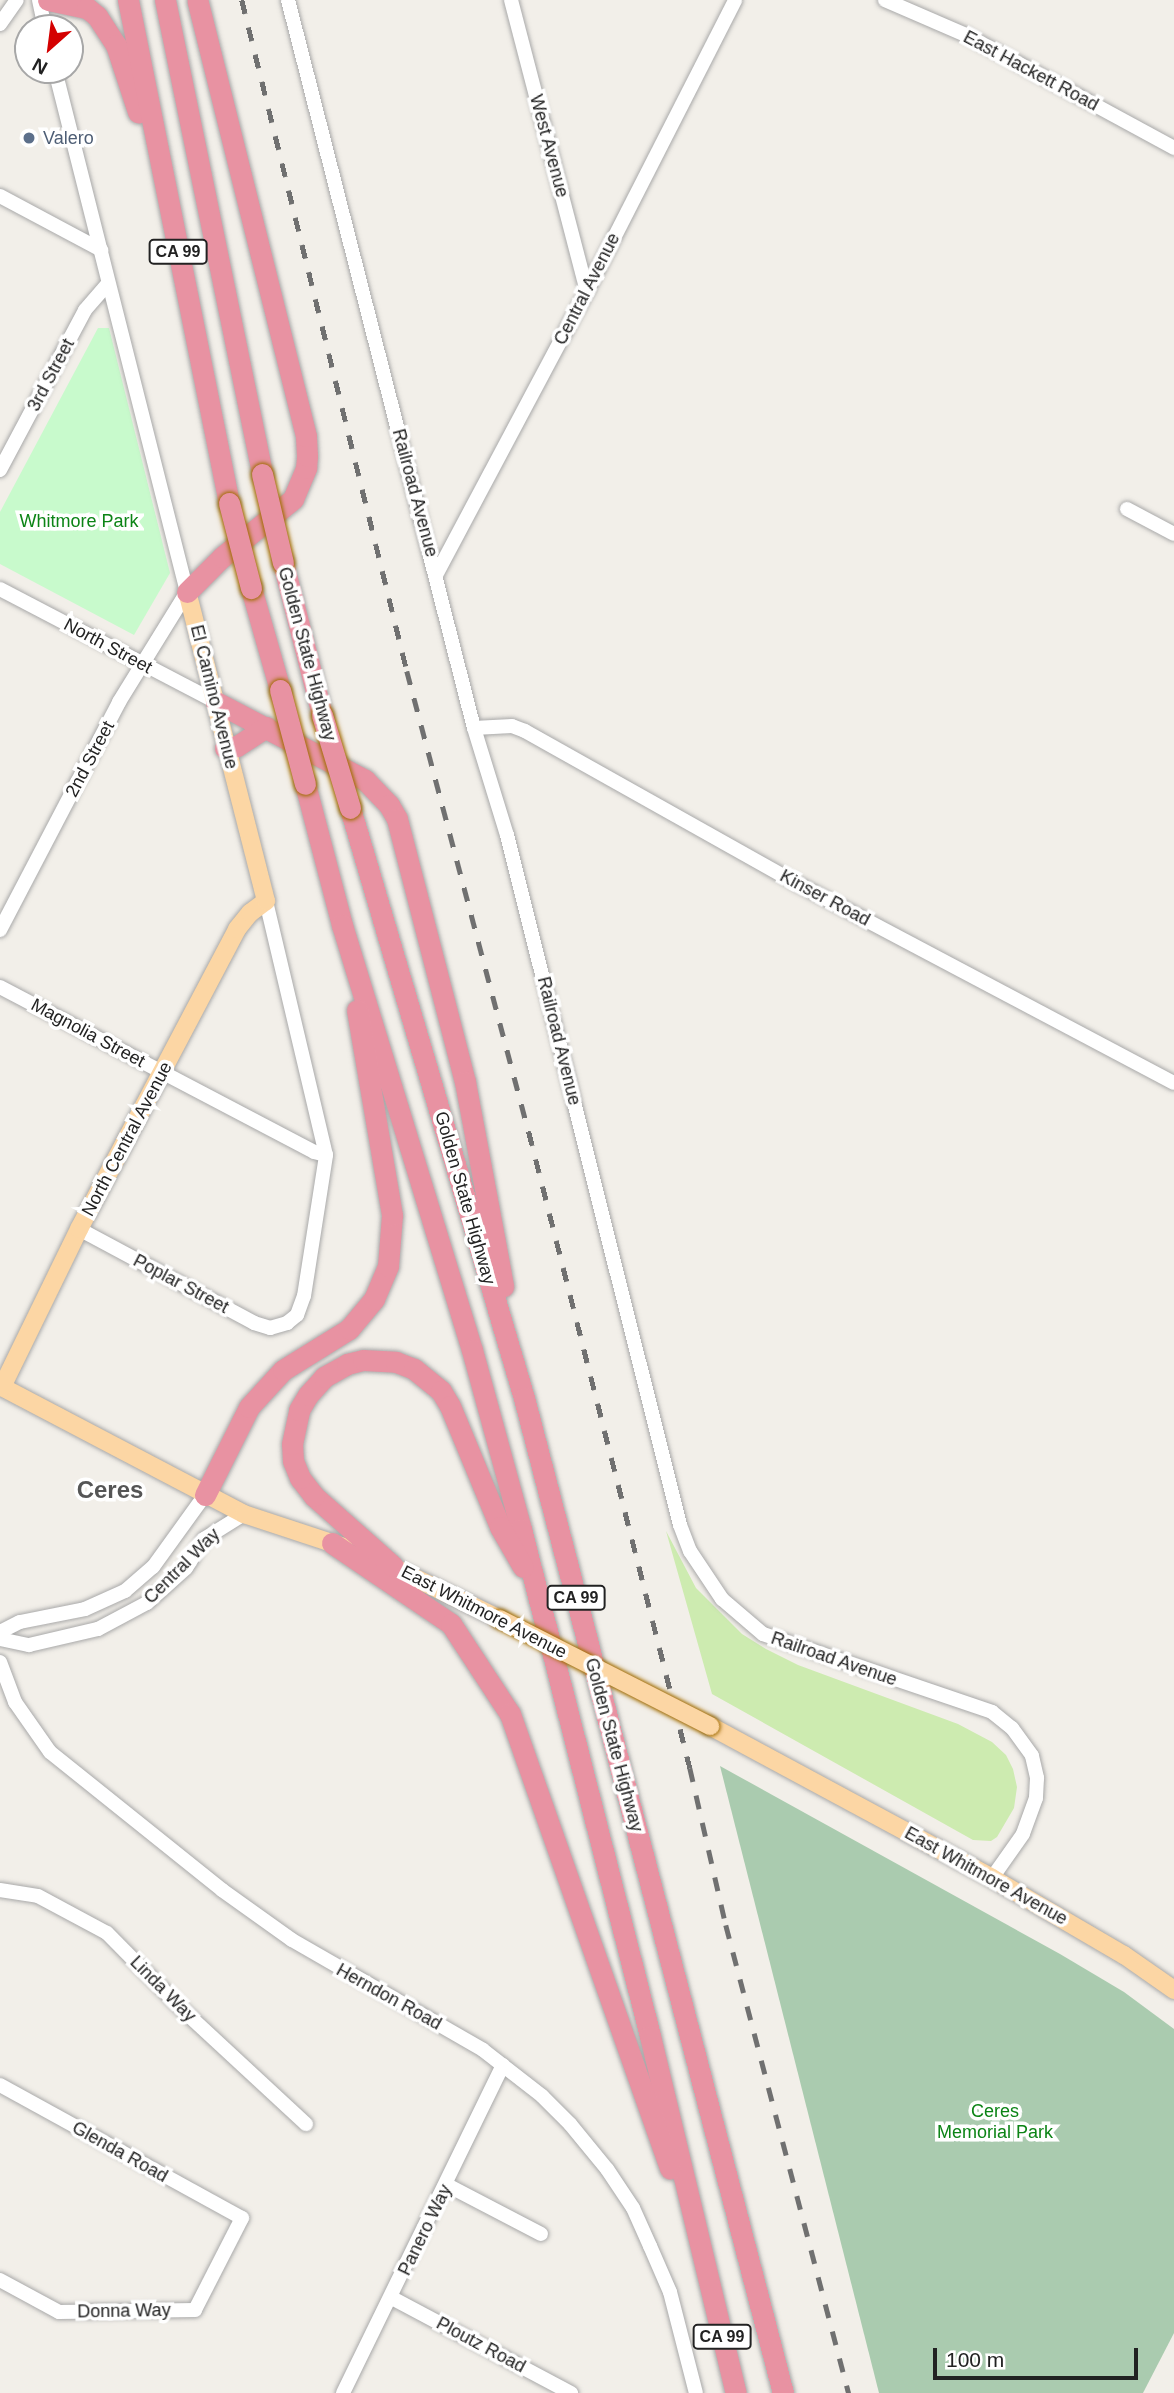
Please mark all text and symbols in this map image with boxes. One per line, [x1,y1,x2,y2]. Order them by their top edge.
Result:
north arrow [14,14,84,84]
street label: East Hackett Road [960,26,1102,116]
text: N [29,54,51,79]
street label: West Avenue [525,92,573,200]
place label: Valero [43,127,94,149]
marker: Valero [21,130,37,146]
street label: Central Avenue [549,229,625,349]
road number: CA 99 [148,240,208,264]
street label: 3rd Street [23,335,79,415]
street label: Railroad Avenue [387,426,443,560]
park label: Whitmore Park [19,510,139,532]
street label: Golden State Highway [273,565,341,743]
street label: North Street [60,614,156,678]
street label: El Camino Avenue [186,622,242,772]
street label: 2nd Street [61,717,119,801]
street label: Kinser Road [776,865,874,931]
street label: Railroad Avenue [532,974,586,1108]
street label: Magnolia Street [27,994,149,1072]
street label: North Central Avenue [77,1058,177,1220]
street label: Golden State Highway [430,1109,500,1287]
street label: Poplar Street [130,1250,232,1318]
district label: Ceres [77,1476,143,1504]
street label: Central Way [140,1524,224,1608]
street label: East Whitmore Avenue [397,1561,571,1663]
road number: CA 99 [546,1586,606,1610]
street label: Railroad Avenue [768,1627,900,1691]
street label: Golden State Highway [580,1656,648,1834]
street label: East Whitmore Avenue [900,1822,1072,1930]
street label: Linda Way [126,1952,200,2026]
street label: Herndon Road [333,1959,445,2035]
park label: Ceres Memorial Park [937,2101,1053,2144]
street label: Glenda Road [68,2117,172,2187]
street label: Panero Way [394,2181,456,2279]
street label: Donna Way [77,2299,171,2323]
street label: Ploutz Road [433,2312,529,2378]
road number: CA 99 [692,2324,752,2350]
scale bar [936,2334,1141,2378]
text: 100 m [946,2348,1004,2371]

